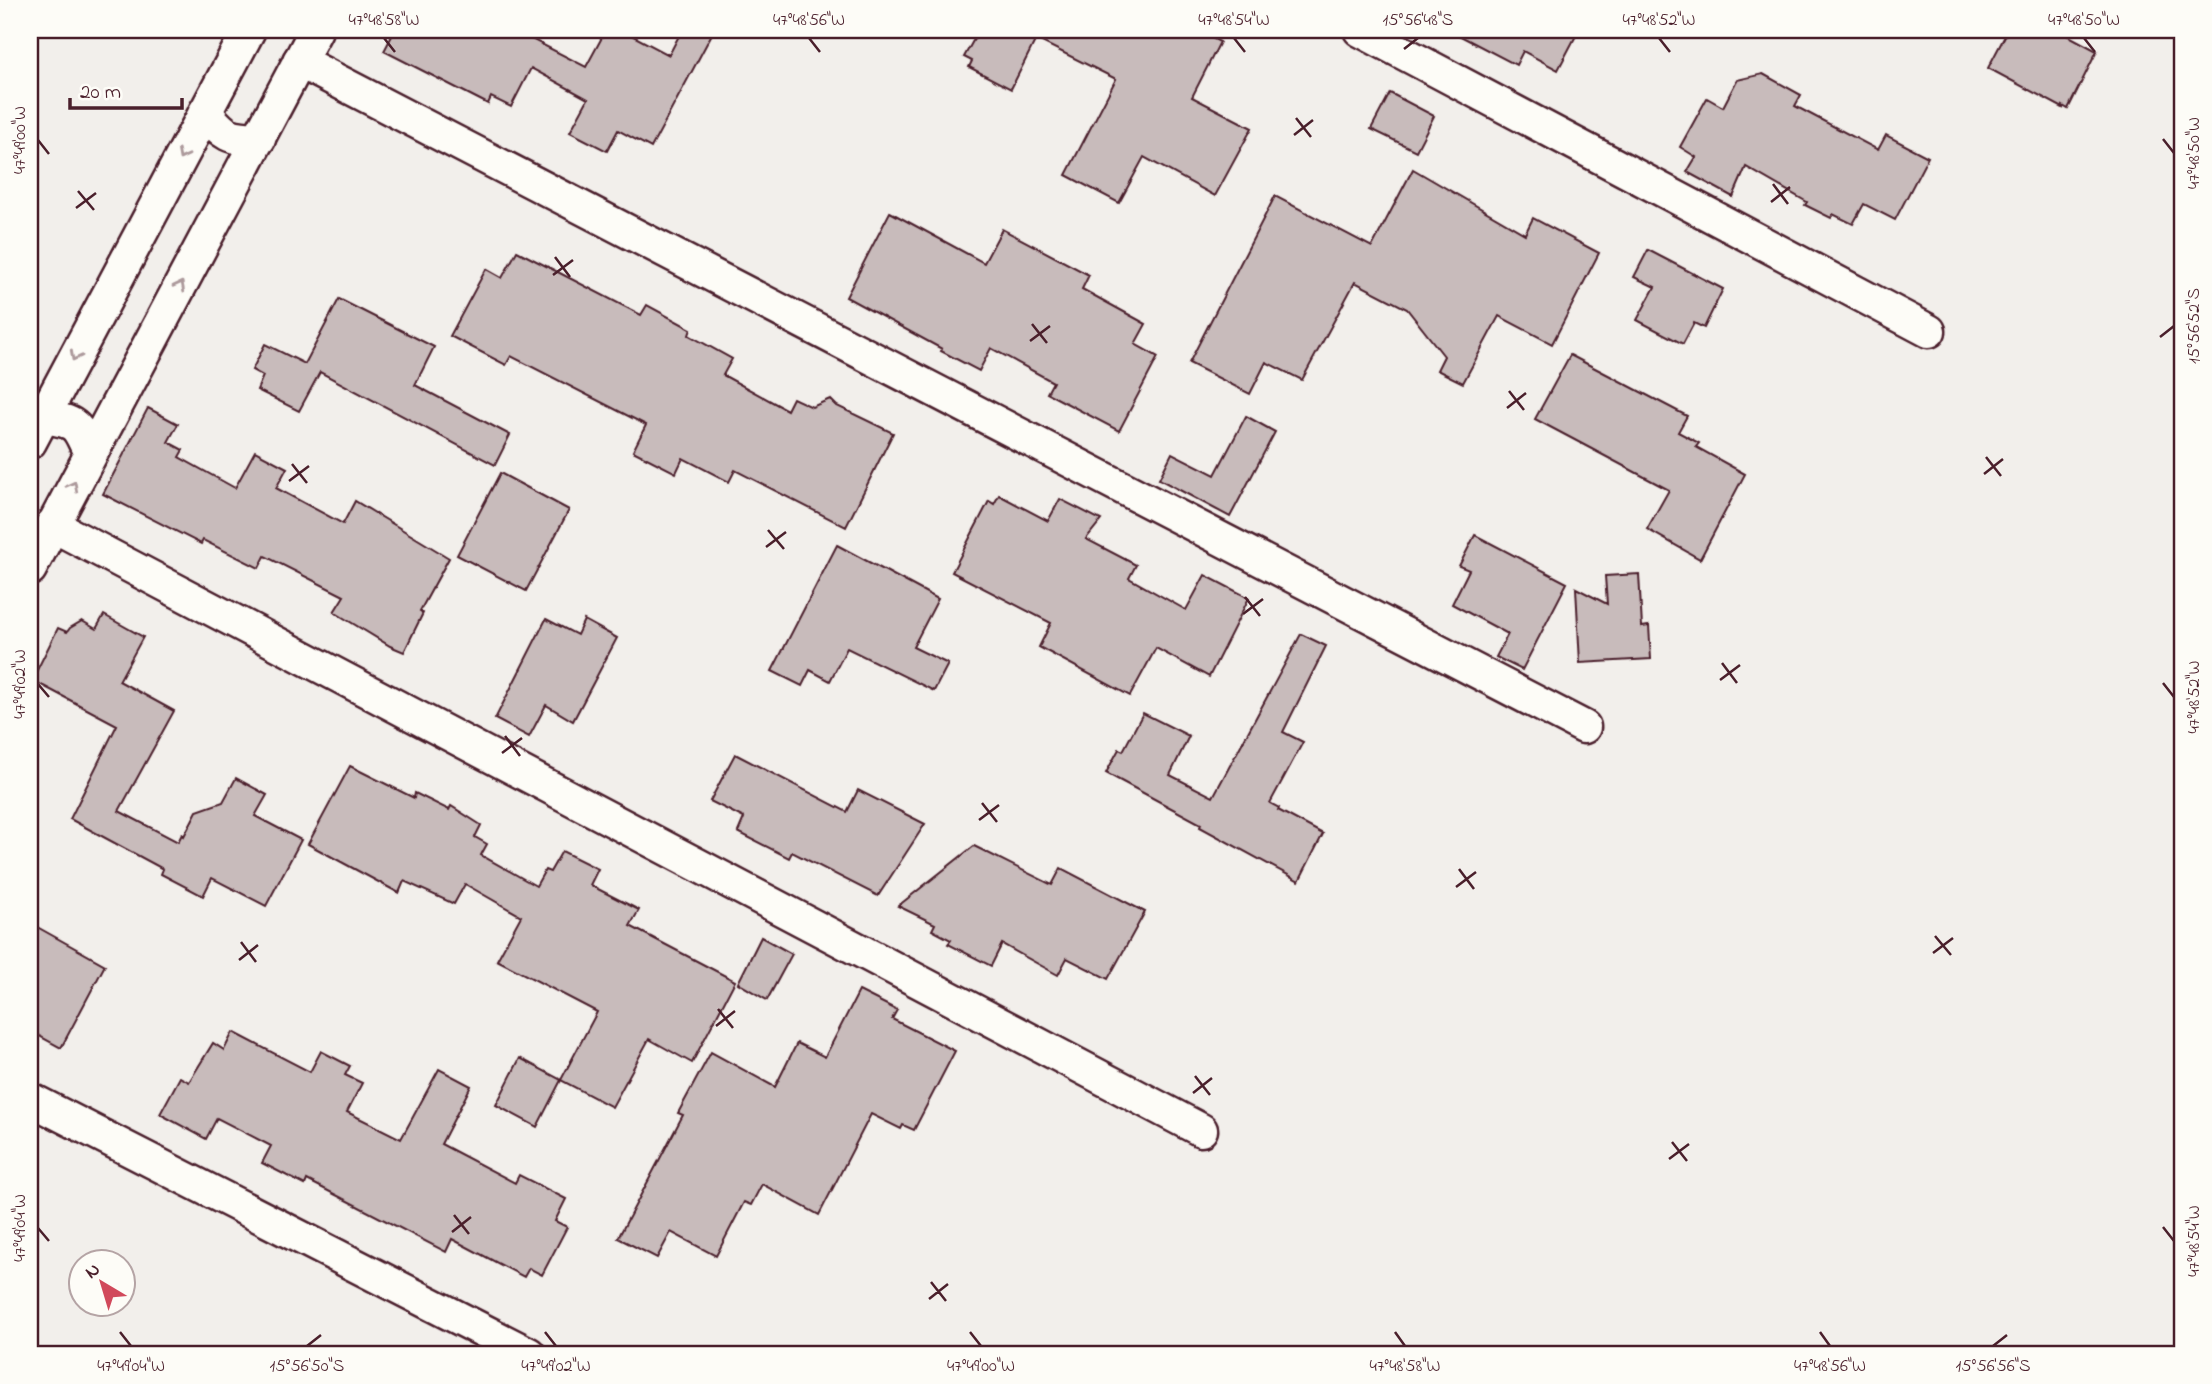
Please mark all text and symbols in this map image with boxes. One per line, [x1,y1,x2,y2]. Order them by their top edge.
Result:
text: 47°48'58"W [349,8,420,34]
text: 47°48'56"W [773,8,845,34]
text: 47°48'54"W [1198,8,1270,34]
text: 15°56'48"S [1383,8,1453,34]
text: 47°48'52"W [1622,8,1696,34]
text: 47°48'50"W [2048,8,2120,34]
scale bar [70,66,182,110]
text: 20 m [80,78,121,108]
text: 47°49'00"W [8,106,34,174]
text: 47°48'50"W [2182,117,2208,189]
one-way arrow [177,148,190,160]
one-way arrow [172,281,185,293]
text: 15°56'52"S [2182,288,2208,364]
one-way arrow [70,349,84,361]
one-way arrow [64,481,78,494]
text: 47°49'02"W [8,649,34,719]
text: 47°48'52"W [2182,660,2208,734]
text: 47°49'04"W [8,1194,34,1262]
text: 47°48'54"W [2182,1205,2208,1277]
north arrow [66,1248,136,1318]
text: N [80,1257,107,1286]
text: 47°49'04"W [97,1354,165,1380]
text: 15°56'50"S [270,1354,344,1380]
text: 47°49'02"W [521,1354,591,1380]
text: 47°49'00"W [947,1354,1015,1380]
text: 47°48'58"W [1370,1354,1441,1380]
text: 47°48'56"W [1794,1354,1866,1380]
text: 15°56'56"S [1956,1354,2030,1380]

